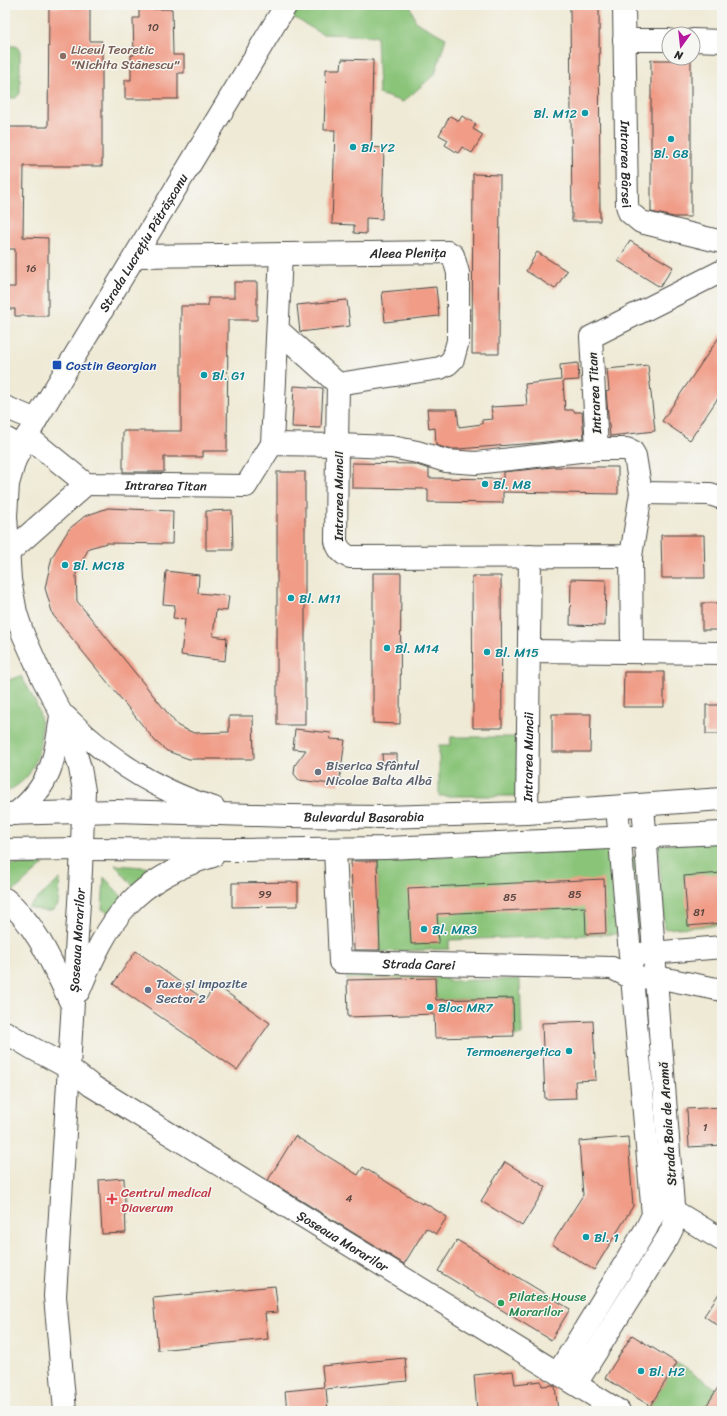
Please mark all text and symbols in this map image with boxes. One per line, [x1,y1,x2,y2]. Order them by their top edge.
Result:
house number: 10 [147,18,159,37]
north arrow [661,26,701,66]
place label: Liceul Teoretic "Nichita Stănescu" [71,38,181,76]
text: N [672,45,686,66]
marker: Liceul Teoretic "Nichita Stănescu" [58,51,68,61]
place label: Bl. M12 [534,102,577,125]
marker: Bl. M12 [580,108,590,118]
street label: Intrarea Bârsei [614,119,638,211]
marker: Bl. G8 [666,134,676,144]
place label: Bl. Y2 [361,136,395,159]
marker: Bl. Y2 [348,142,358,152]
place label: Bl. G8 [653,142,689,165]
street label: Strada Lucrețiu Pătrășcanu [93,169,194,317]
street label: Aleea Plenița [368,241,447,265]
house number: 16 [26,259,36,278]
street label: Intrarea Titan [581,352,608,435]
place label: Costin Georgian [66,354,156,377]
marker: Costin Georgian [51,359,63,371]
place label: Bl. G1 [212,364,245,387]
marker: Bl. G1 [199,370,209,380]
street label: Intrarea Muncii [327,451,350,542]
street label: Intrarea Titan [124,473,207,498]
place label: Bl. M8 [493,473,531,496]
marker: Bl. M8 [480,479,490,489]
place label: Bl. MC18 [73,554,125,577]
marker: Bl. MC18 [60,560,70,570]
place label: Bl. M11 [299,587,341,610]
marker: Bl. M11 [286,593,296,603]
place label: Bl. M14 [395,637,439,660]
place label: Bl. M15 [495,641,539,664]
marker: Bl. M14 [382,643,392,653]
marker: Bl. M15 [482,647,492,657]
street label: Intrarea Muncii [516,711,540,803]
place label: Biserica Sfântul Nicolae Balta Albă [326,754,432,792]
marker: Biserica Sfântul Nicolae Balta Albă [313,767,323,777]
street label: Bulevardul Basarabia [304,805,425,829]
house number: 99 [258,885,272,904]
house number: 85 [568,885,582,904]
street label: Șoseaua Morarilor [63,887,92,993]
house number: 85 [503,888,517,907]
house number: 81 [693,903,705,922]
place label: Bl. MR3 [432,918,477,941]
marker: Bl. MR3 [419,924,429,934]
street label: Strada Carei [382,952,456,977]
place label: Taxe și impozite Sector 2 [156,972,248,1010]
marker: Taxe și impozite Sector 2 [143,985,153,995]
place label: Bloc MR7 [438,996,494,1019]
marker: Bloc MR7 [425,1002,435,1012]
place label: Termoenergetica [466,1040,561,1063]
marker: Termoenergetica [564,1046,574,1056]
street label: Strada Baia de Aramă [652,1061,683,1187]
house number: 1 [703,1118,708,1137]
place label: Centrul medical Diaverum [121,1181,212,1219]
house number: 4 [346,1189,353,1208]
marker: Centrul medical Diaverum [106,1193,118,1205]
street label: Șoseaua Morarilor [292,1204,394,1279]
place label: Bl. 1 [594,1226,619,1249]
marker: Bl. 1 [581,1232,591,1242]
place label: Pilates House Morarilor [509,1285,586,1323]
marker: Pilates House Morarilor [496,1298,506,1308]
place label: Bl. H2 [649,1360,685,1383]
marker: Bl. H2 [636,1366,646,1376]

